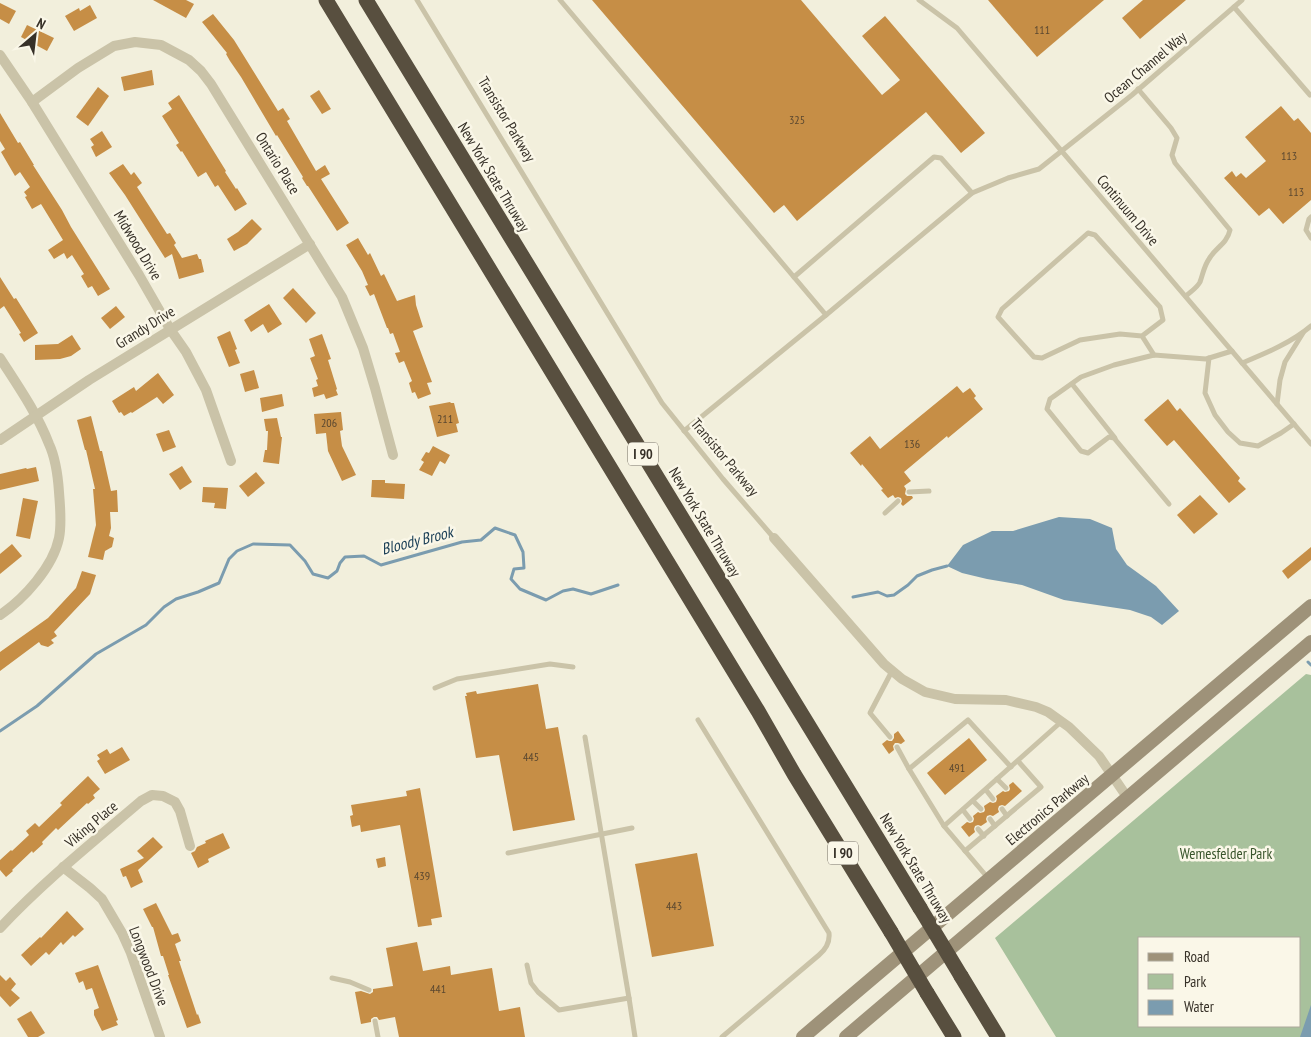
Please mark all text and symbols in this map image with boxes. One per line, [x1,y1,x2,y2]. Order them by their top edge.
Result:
north arrow [10,10,60,60]
text: N [34,14,49,33]
house number: 111 [1034,22,1050,37]
street label: Ocean Channel Way [1100,27,1190,107]
street label: Transistor Parkway [474,73,540,165]
house number: 325 [789,112,805,127]
street label: New York State Thruway [454,119,534,236]
street label: Ontario Place [252,128,304,198]
house number: 113 [1281,148,1297,163]
street label: Continuum Drive [1093,171,1163,249]
house number: 113 [1288,184,1304,199]
street label: Midwood Drive [110,207,166,283]
street label: Grandy Drive [112,301,178,353]
house number: 211 [437,411,453,426]
street label: Transistor Parkway [687,414,763,500]
house number: 206 [321,415,337,430]
house number: 136 [904,436,920,451]
road number: I 90 [628,442,658,466]
street label: New York State Thruway [665,464,745,581]
water label: Bloody Brook [379,521,457,559]
house number: 445 [523,749,539,764]
house number: 491 [949,760,965,775]
street label: Electronics Parkway [1002,769,1093,849]
street label: Viking Place [60,796,121,852]
street label: New York State Thruway [876,810,956,927]
road number: I 90 [828,841,858,864]
park label: Wemesfelder Park [1180,844,1272,863]
house number: 439 [414,868,430,883]
house number: 443 [666,898,682,913]
street label: Longwood Drive [125,924,173,1008]
legend [1138,937,1301,1027]
text: Road [1184,947,1210,966]
text: Park [1184,972,1206,991]
house number: 441 [430,981,446,996]
text: Water [1184,997,1215,1016]

